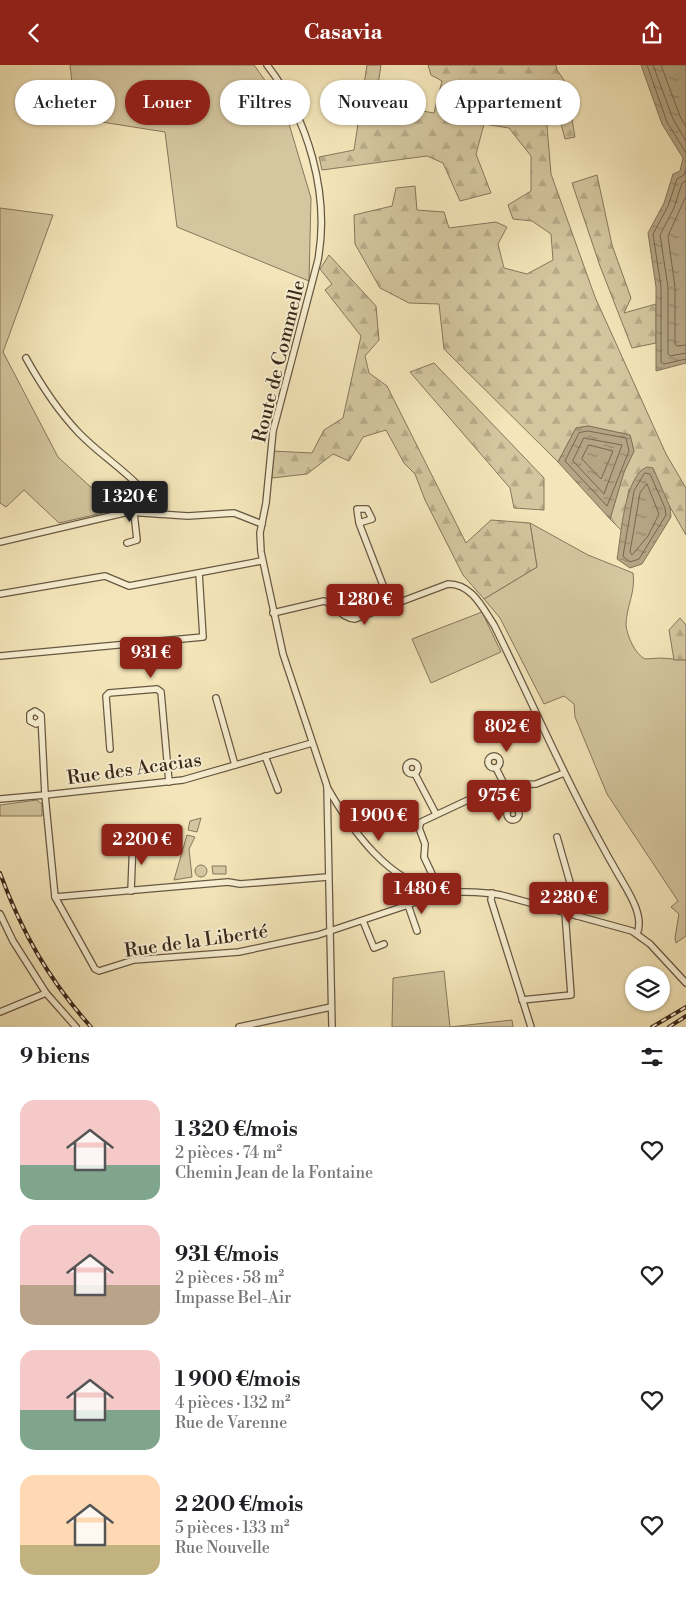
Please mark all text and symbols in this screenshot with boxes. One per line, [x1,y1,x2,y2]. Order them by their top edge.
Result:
icon: back [20,19,48,47]
text: Casavia [304,19,382,46]
icon: share [638,19,666,47]
chip: Acheter [15,80,115,125]
chip: Louer [125,80,210,125]
chip: Filtres [220,80,310,125]
chip: Nouveau [320,80,426,125]
chip: Appartement [436,80,580,125]
street label: Route de Commelle [247,278,311,445]
pin: 1 320 € [84,481,176,523]
text: 1 320 € [103,487,157,507]
pin: 1 280 € [319,583,411,626]
text: 1 280 € [337,590,393,610]
pin: 931 € [116,637,186,679]
text: 931 € [131,643,171,663]
pin: 802 € [472,711,542,753]
text: 802 € [485,717,529,737]
street label: Rue des Acacias [65,748,203,790]
pin: 975 € [464,779,534,822]
text: 975 € [478,786,520,806]
pin: 1 900 € [333,799,425,842]
text: 1 900 € [351,806,407,826]
pin: 2 200 € [96,823,188,866]
text: 2 200 € [113,830,171,850]
pin: 1 480 € [376,873,468,915]
text: 1 480 € [394,879,450,899]
pin: 2 280 € [523,881,615,924]
text: 2 280 € [540,888,598,908]
street label: Rue de la Liberté [123,919,270,963]
map controls [625,966,670,1011]
button: layers [625,966,670,1011]
icon: filters [638,1043,666,1071]
text: 9 biens [20,1044,90,1070]
text: 1 320 €/mois [175,1117,298,1143]
icon: home [60,1120,120,1180]
icon: heart [638,1136,666,1164]
text: 2 pièces · 74 m² [175,1143,282,1163]
text: Chemin Jean de la Fontaine [175,1163,373,1183]
text: 931 €/mois [175,1242,279,1268]
icon: home [60,1245,120,1305]
icon: heart [638,1261,666,1289]
text: 2 pièces · 58 m² [175,1268,284,1288]
text: Impasse Bel-Air [175,1288,291,1308]
text: 1 900 €/mois [175,1367,300,1393]
icon: home [60,1370,120,1430]
icon: heart [638,1386,666,1414]
text: 4 pièces · 132 m² [175,1393,291,1413]
text: Rue de Varenne [175,1413,287,1433]
text: 2 200 €/mois [175,1492,303,1518]
icon: home [60,1495,120,1555]
icon: heart [638,1511,666,1539]
text: 5 pièces · 133 m² [175,1518,290,1538]
text: Rue Nouvelle [175,1538,270,1558]

